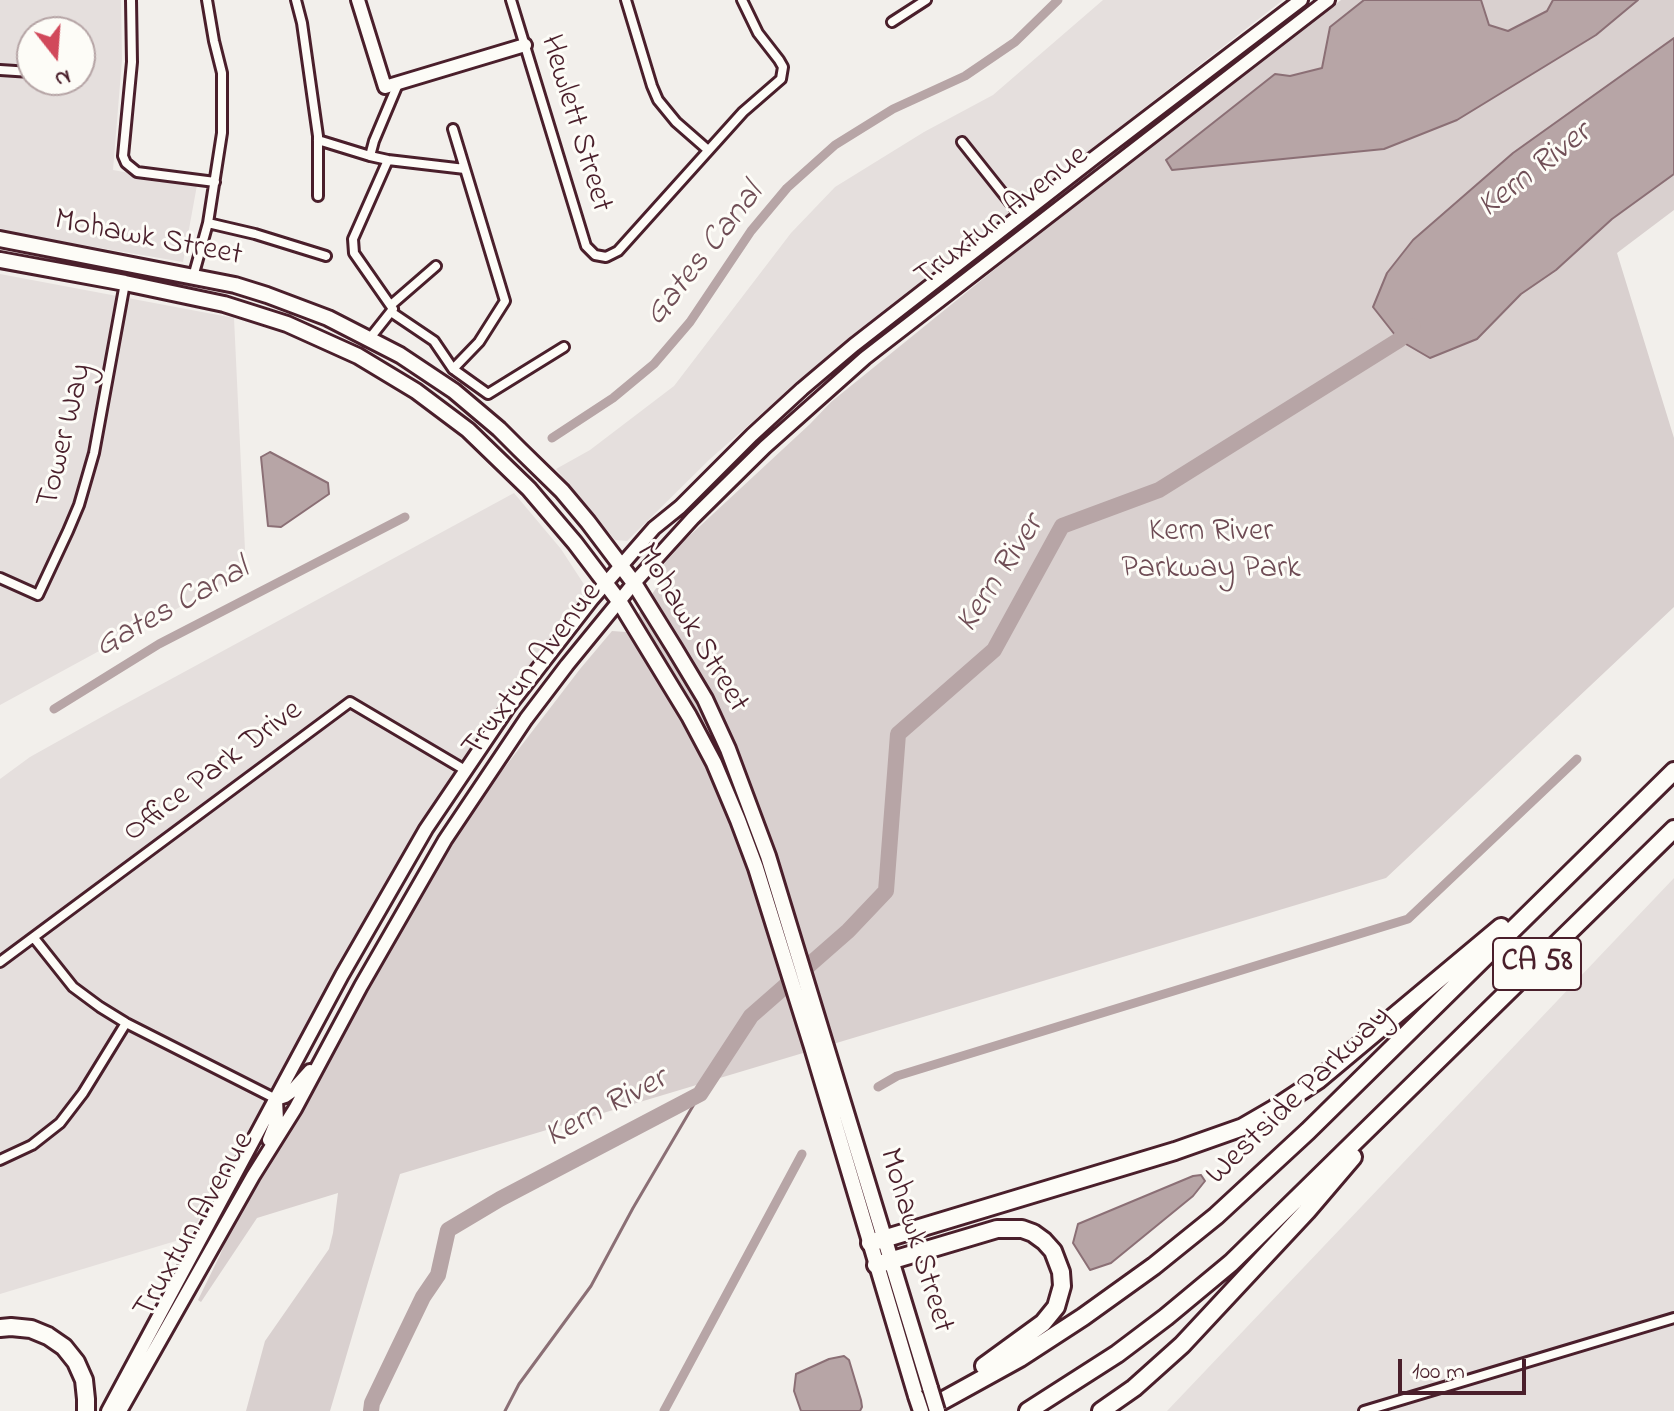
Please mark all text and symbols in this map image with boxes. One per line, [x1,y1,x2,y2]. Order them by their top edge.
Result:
north arrow [16,16,96,96]
street label: Hewlett Street [529,31,619,217]
text: N [51,60,74,95]
water label: Kern River [1471,115,1601,229]
street label: Truxtun Avenue [909,138,1097,298]
water label: Gates Canal [638,176,774,336]
street label: Mohawk Street [51,203,245,277]
street label: Tower Way [31,360,103,512]
water label: Kern River [949,508,1055,642]
park label: Kern River Parkway Park [1121,515,1301,590]
street label: Mohawk Street [624,537,756,721]
water label: Gates Canal [89,551,257,669]
street label: Truxtun Avenue [456,576,612,766]
street label: Office Park Drive [117,693,311,853]
road number: CA 58 [1493,938,1581,990]
street label: Westside Parkway [1199,999,1401,1195]
water label: Kern River [539,1061,675,1159]
street label: Truxtun Avenue [127,1126,265,1326]
street label: Mohawk Street [868,1144,960,1338]
scale bar [1402,1343,1530,1393]
text: 100 m [1412,1355,1465,1390]

